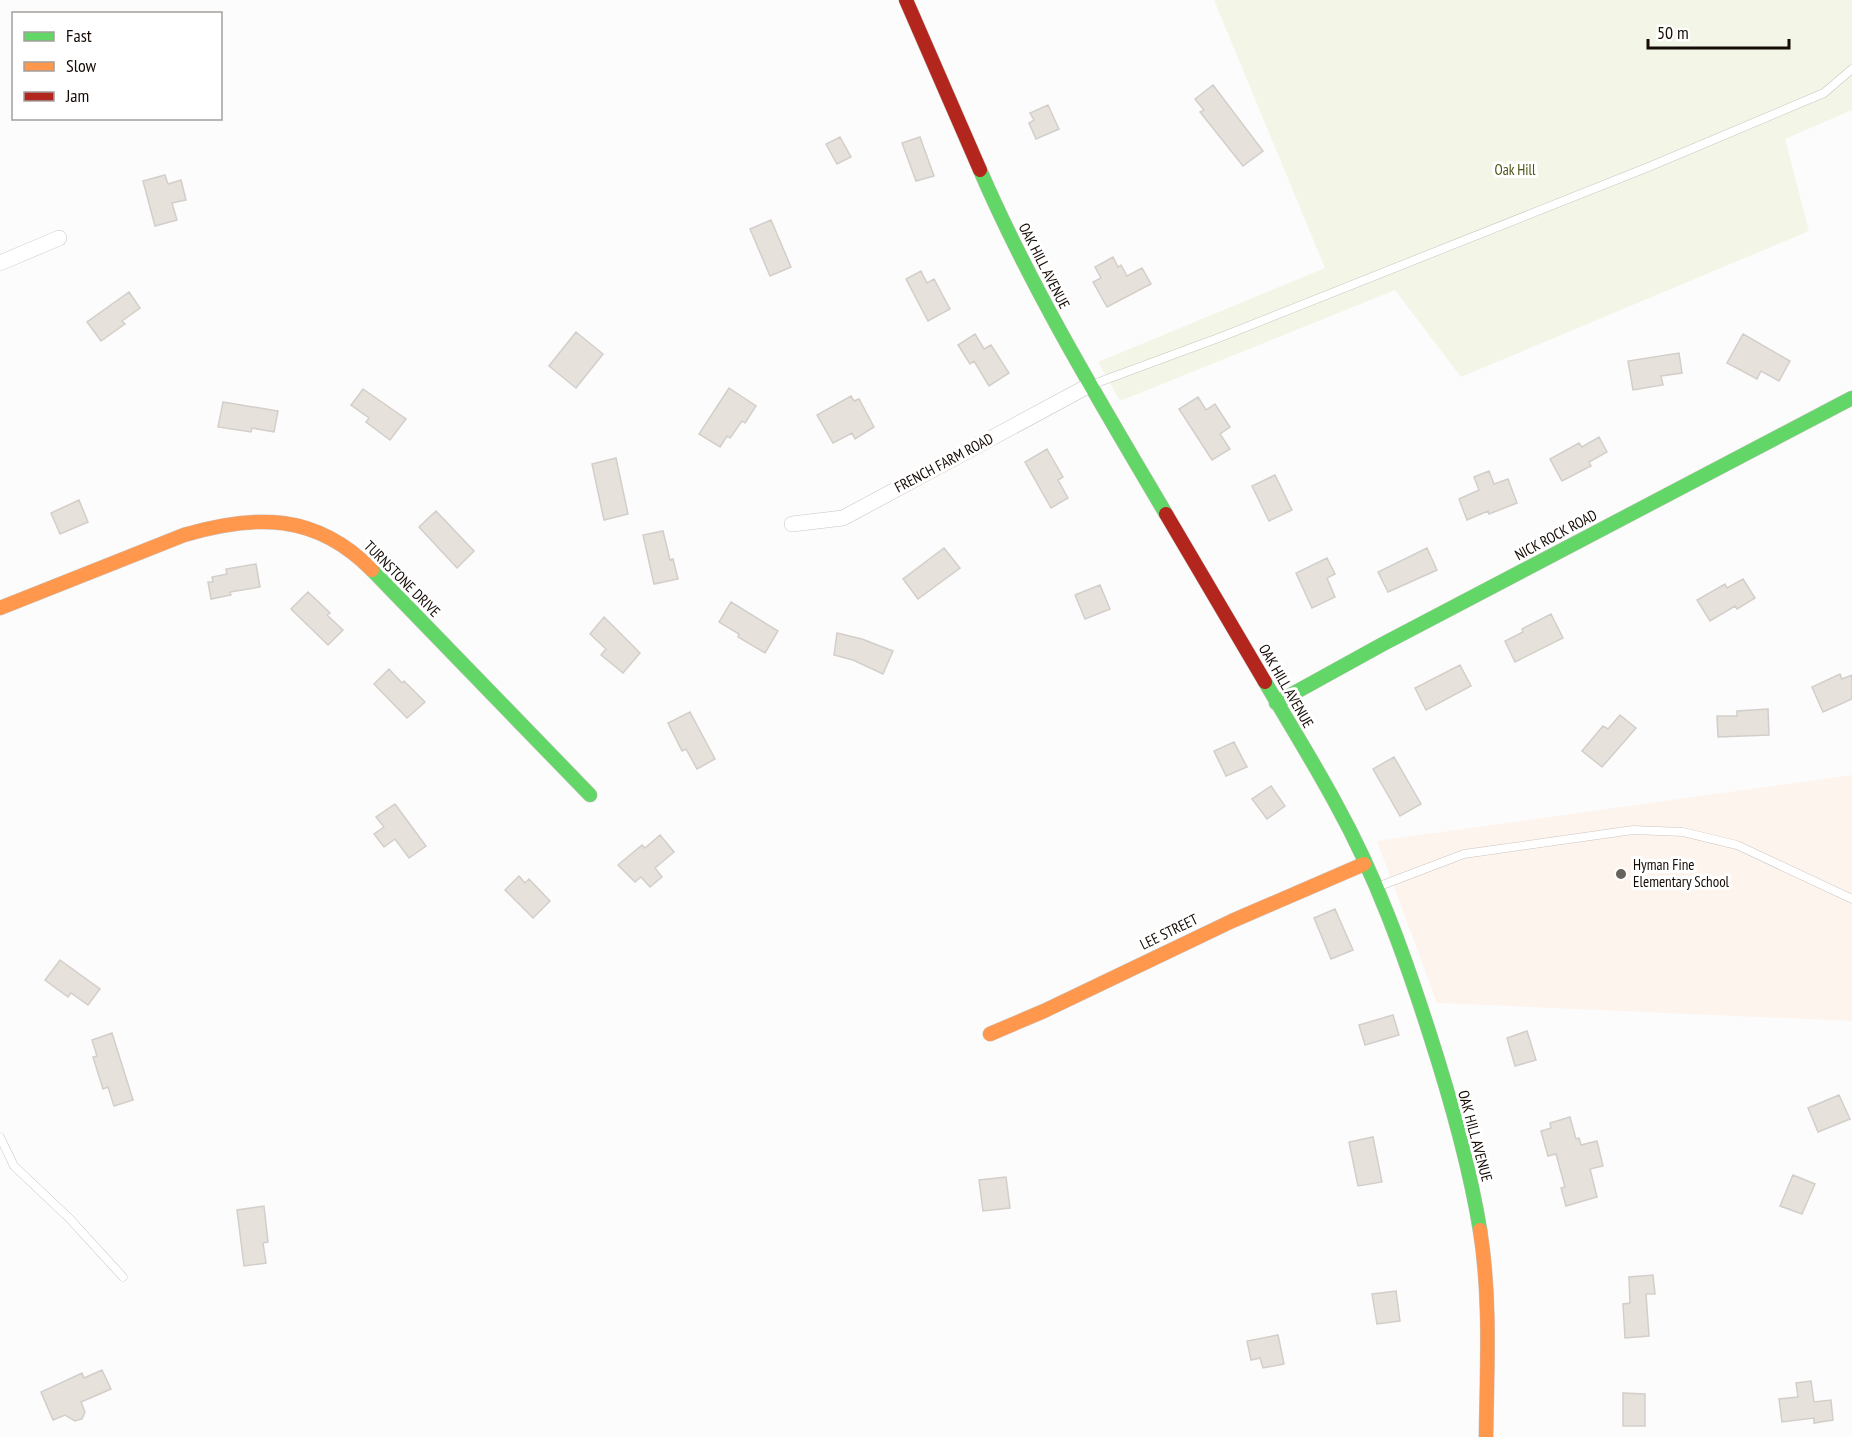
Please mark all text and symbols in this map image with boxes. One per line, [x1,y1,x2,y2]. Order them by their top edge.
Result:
legend [12,12,222,120]
scale bar [1648,12,1789,50]
text: 50 m [1657,21,1689,44]
text: Fast [66,24,92,47]
text: Slow [66,54,97,77]
text: Jam [65,84,89,107]
park label: Oak Hill [1494,160,1536,179]
street label: OAK HILL AVENUE [1015,220,1074,312]
street label: FRENCH FARM ROAD [891,429,996,497]
street label: NICK ROCK ROAD [1511,505,1600,564]
street label: TURNSTONE DRIVE [360,536,445,621]
street label: OAK HILL AVENUE [1255,640,1318,731]
place label: Hyman Fine Elementary School [1633,855,1730,891]
marker: Hyman Fine Elementary School [1614,867,1628,881]
street label: LEE STREET [1137,909,1201,954]
street label: OAK HILL AVENUE [1454,1088,1497,1184]

